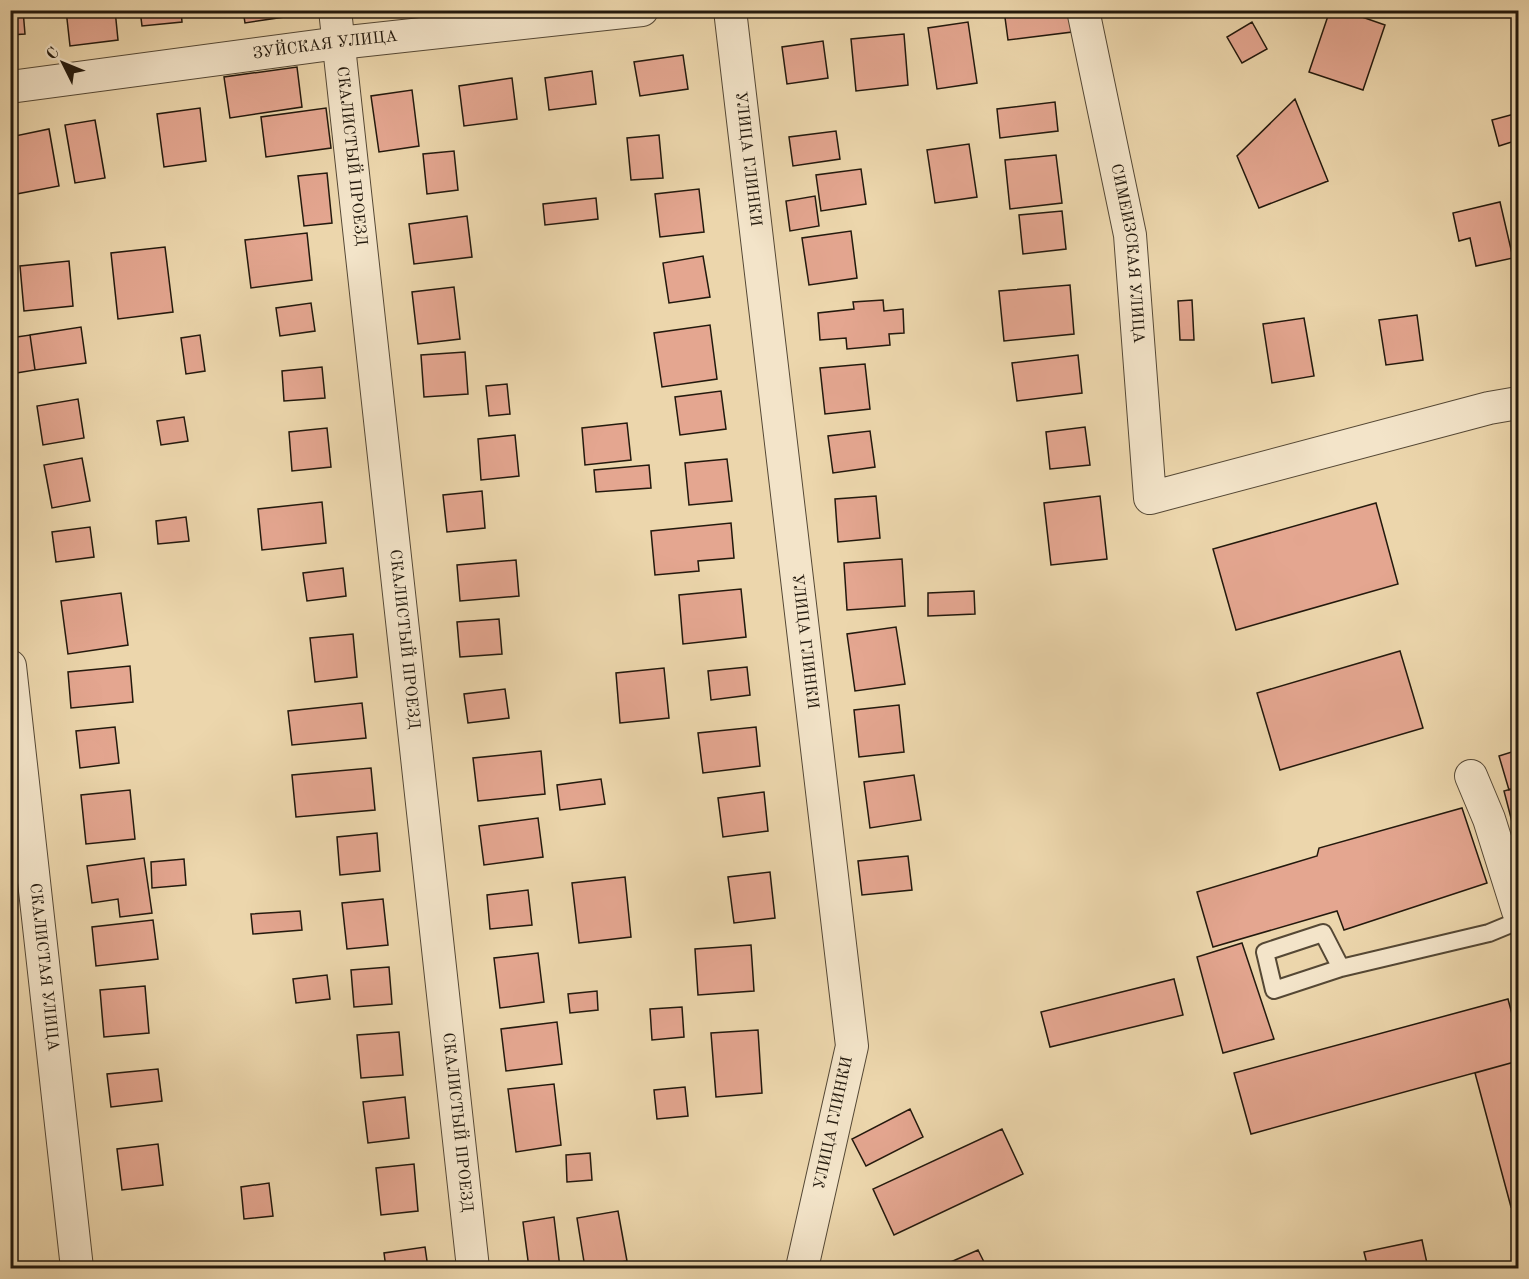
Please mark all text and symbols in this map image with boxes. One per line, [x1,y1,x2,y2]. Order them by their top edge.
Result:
street label: ЗУЙСКАЯ УЛИЦА [252,29,398,62]
north arrow [33,33,93,93]
text: С [44,45,63,63]
street label: СКАЛИСТЫЙ ПРОЕЗД [333,65,369,247]
street label: УЛИЦА ГЛИНКИ [732,91,763,227]
street label: СИМЕИЗСКАЯ УЛИЦА [1107,162,1146,344]
street label: СКАЛИСТЫЙ ПРОЕЗД [386,549,422,730]
street label: УЛИЦА ГЛИНКИ [788,573,820,710]
street label: СКАЛИСТАЯ УЛИЦА [26,882,61,1052]
street label: СКАЛИСТЫЙ ПРОЕЗД [439,1032,475,1213]
street label: УЛИЦА ГЛИНКИ [812,1055,856,1191]

